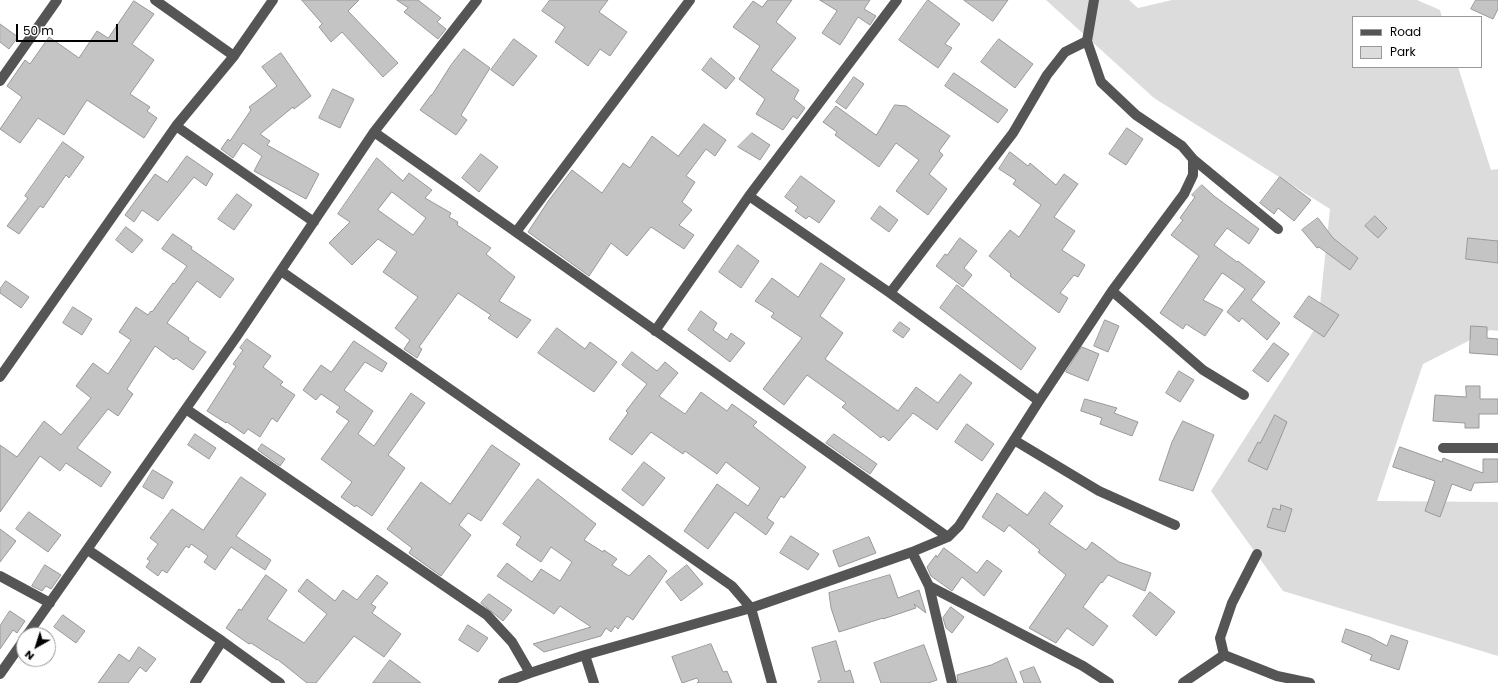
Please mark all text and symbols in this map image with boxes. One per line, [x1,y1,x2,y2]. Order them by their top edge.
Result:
scale bar [18,16,120,42]
legend [1352,16,1482,68]
text: 50 m [23,22,54,39]
text: Road [1390,23,1421,40]
text: Park [1390,43,1416,60]
north arrow [16,627,56,667]
text: N [21,647,37,664]

